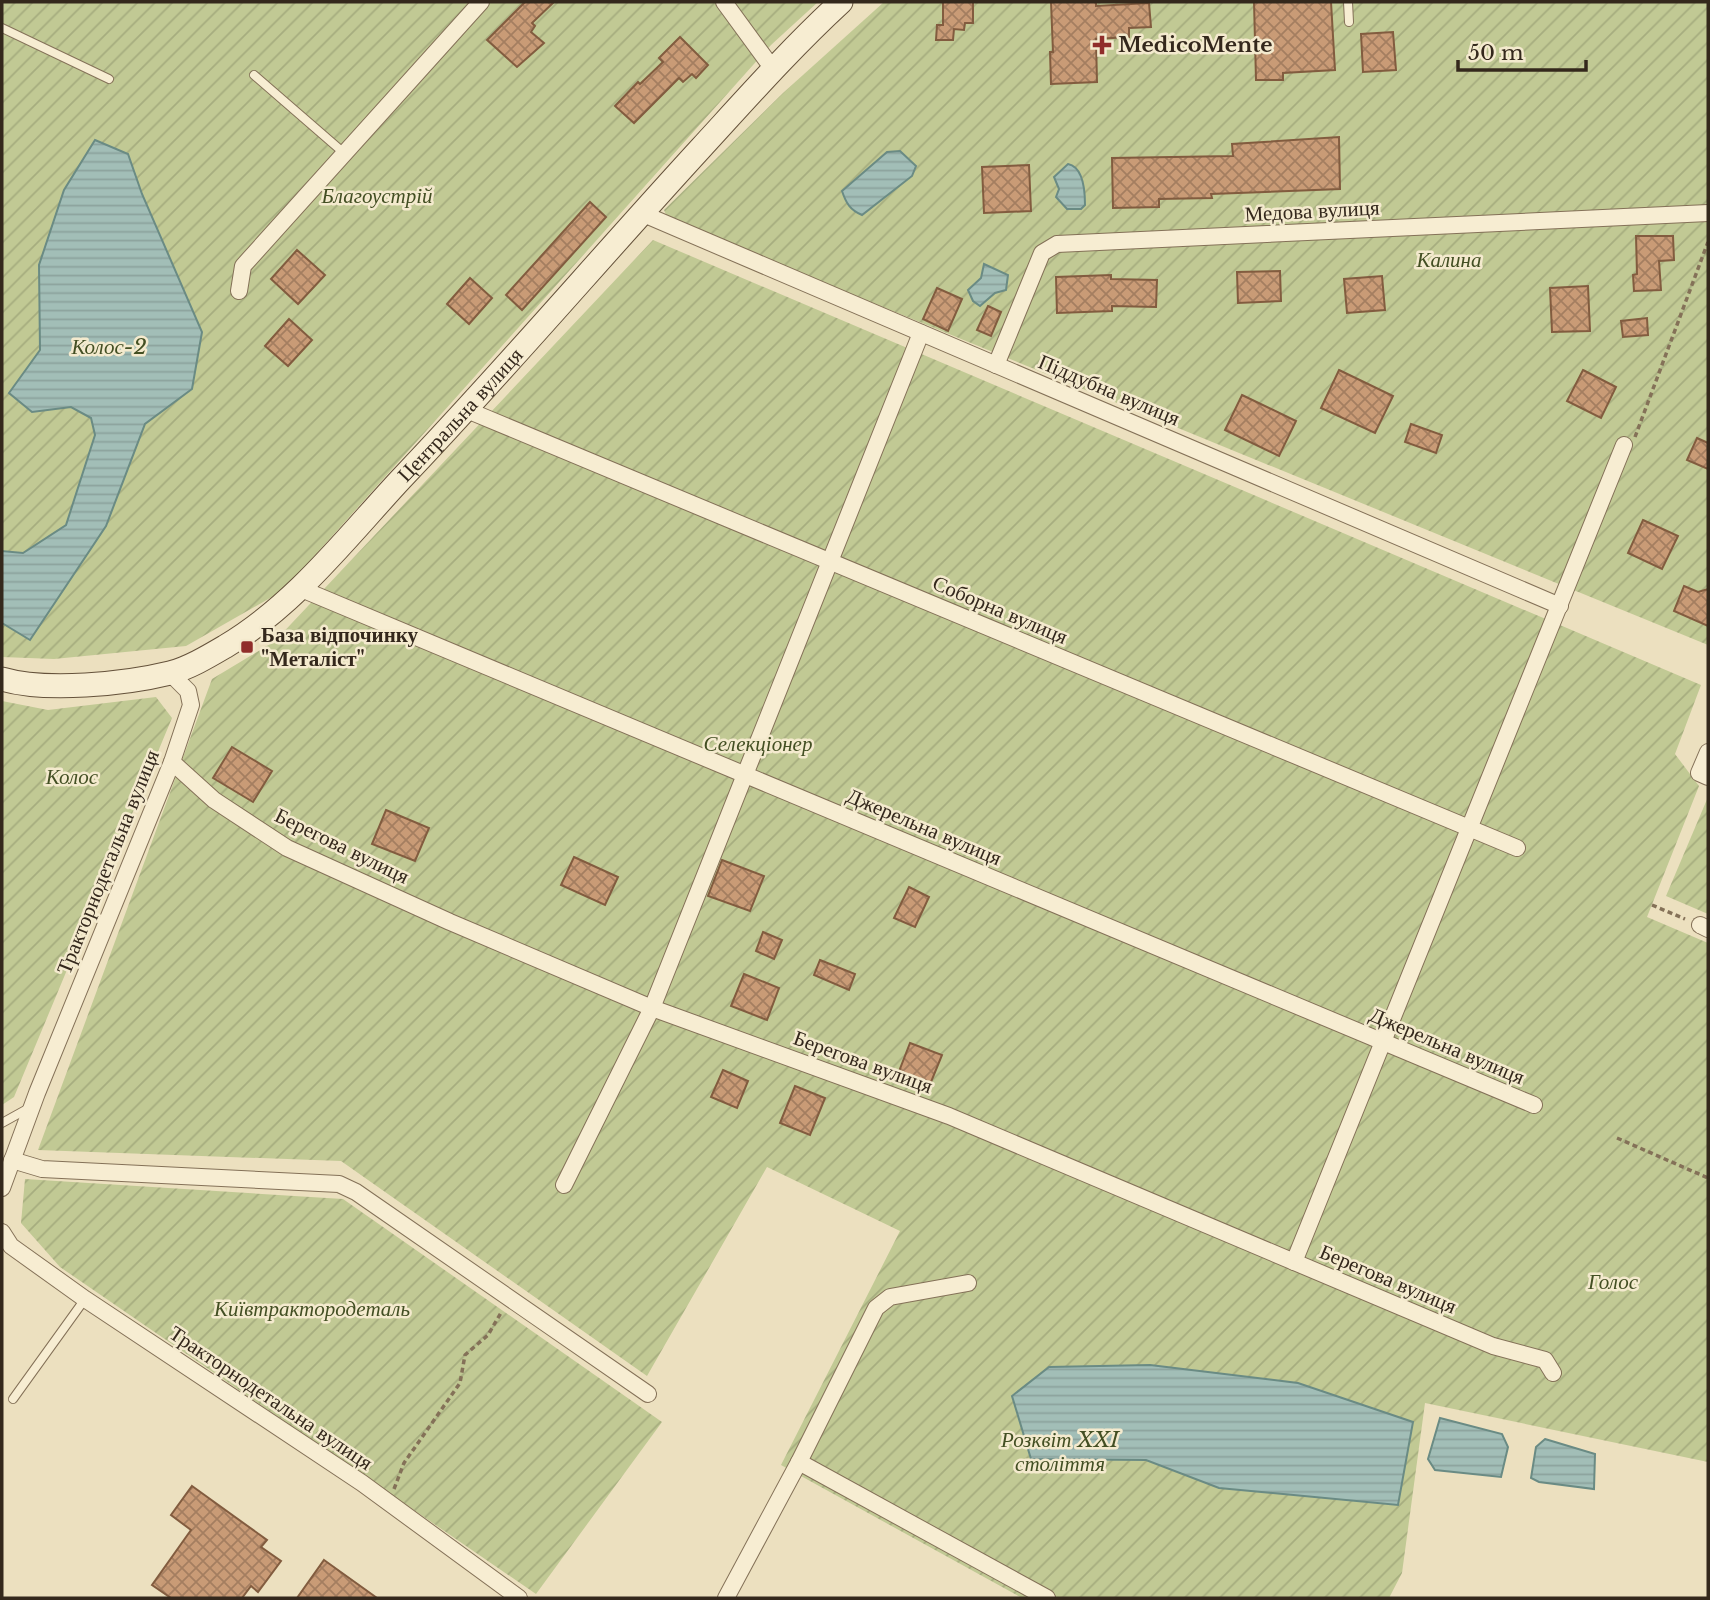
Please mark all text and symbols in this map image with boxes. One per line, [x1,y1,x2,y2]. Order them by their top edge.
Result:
scale bar [1458,28,1586,72]
place label: MedicoMente [1118,32,1273,58]
marker: MedicoMente [1092,35,1112,55]
text: 50 m [1468,40,1524,66]
park label: Благоустрій [320,183,433,209]
street label: Медова вулиця [1244,194,1380,228]
park label: Калина [1415,247,1482,273]
park label: Колос-2 [70,334,147,360]
street label: Центральна вулиця [392,342,529,487]
street label: Піддубна вулиця [1034,348,1184,432]
street label: Соборна вулиця [929,570,1072,650]
place label: База відпочинку "Металіст" [261,622,419,672]
marker: База відпочинку "Металіст" [239,639,255,655]
park label: Селекціонер [704,731,812,757]
street label: Тракторнодетальна вулиця [51,746,165,978]
park label: Колос [45,764,99,790]
street label: Джерельна вулиця [843,783,1006,871]
street label: Берегова вулиця [271,802,414,890]
street label: Джерельна вулиця [1366,1002,1529,1090]
street label: Берегова вулиця [790,1025,936,1099]
street label: Берегова вулиця [1316,1238,1461,1320]
park label: Голос [1587,1269,1639,1295]
park label: Київтрактородеталь [213,1296,410,1322]
street label: Тракторнодетальна вулиця [164,1320,378,1476]
park label: Розквіт XXI століття [1000,1427,1121,1477]

